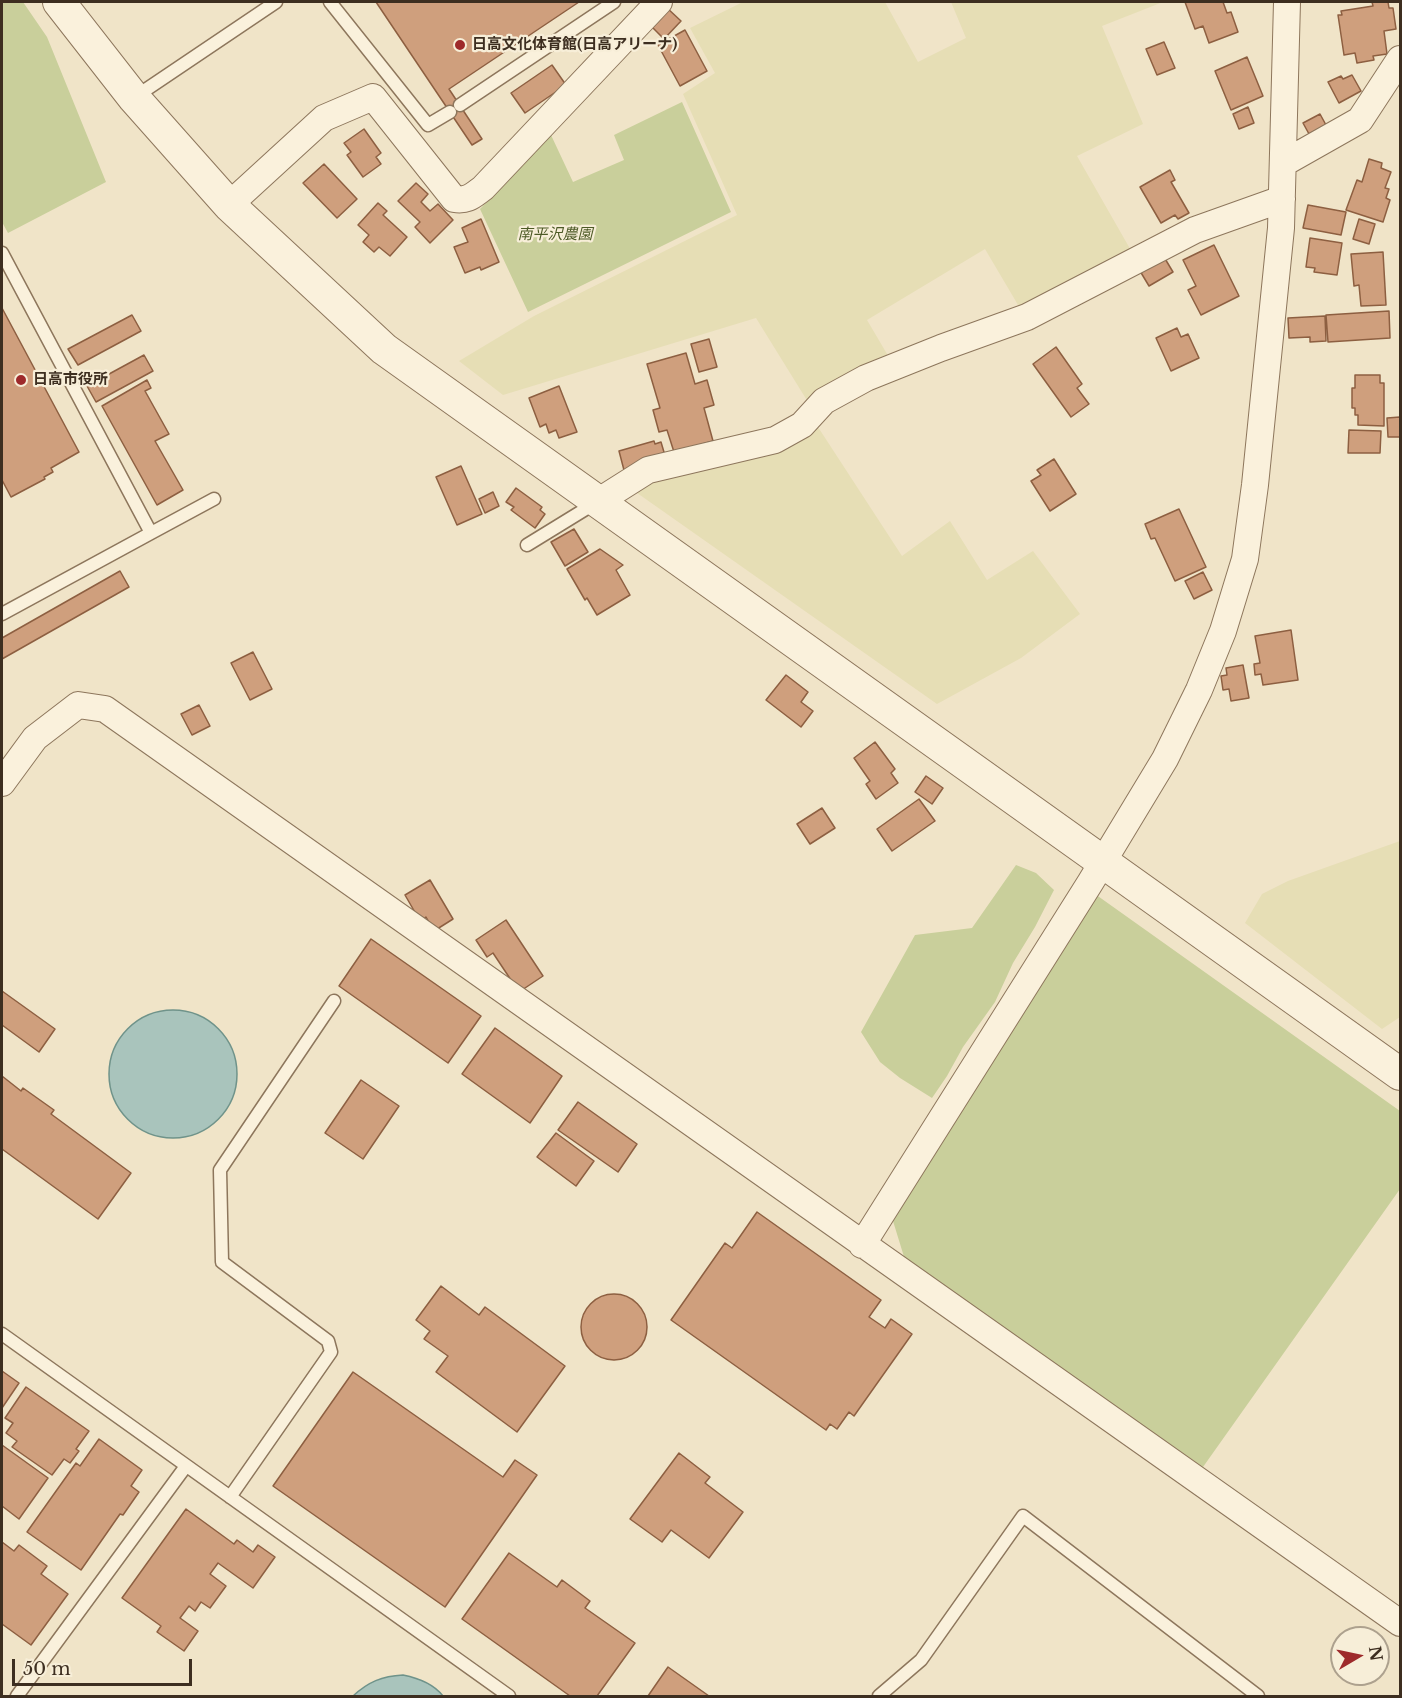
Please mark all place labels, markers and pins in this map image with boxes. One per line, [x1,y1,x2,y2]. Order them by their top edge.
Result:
place label: 日高文化体育館(日高アリーナ) [472,36,677,54]
marker: 日高文化体育館(日高アリーナ) [453,38,467,52]
place label: 日高市役所 [33,371,108,389]
marker: 日高市役所 [14,373,28,387]

